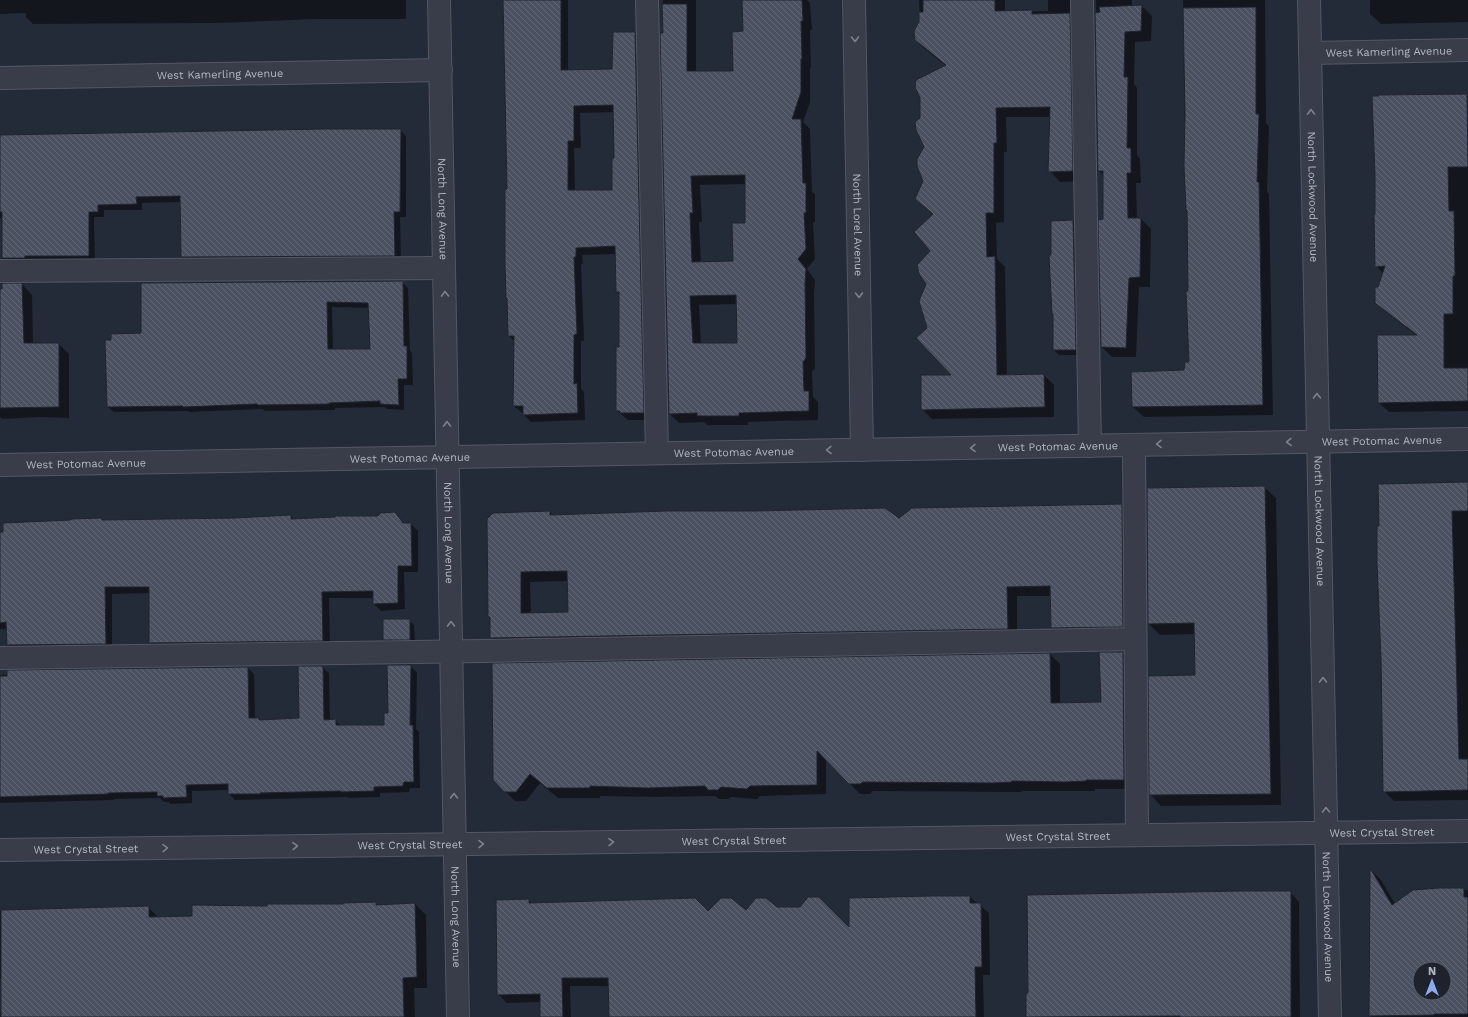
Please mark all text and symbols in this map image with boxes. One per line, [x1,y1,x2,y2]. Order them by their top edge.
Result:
one-way arrow [851,36,859,42]
street label: West Kamerling Avenue [1326,44,1452,59]
street label: West Kamerling Avenue [157,66,283,82]
one-way arrow [1307,109,1315,115]
street label: North Lockwood Avenue [1305,131,1321,263]
street label: North Long Avenue [435,158,450,260]
street label: North Lorel Avenue [851,173,865,277]
one-way arrow [441,291,449,297]
one-way arrow [855,292,863,298]
one-way arrow [1313,393,1321,399]
one-way arrow [443,421,451,427]
street label: West Potomac Avenue [1322,433,1442,448]
one-way arrow [1286,438,1292,446]
street label: West Potomac Avenue [998,439,1118,454]
one-way arrow [1156,440,1162,448]
street label: West Potomac Avenue [674,444,794,460]
one-way arrow [970,444,976,452]
one-way arrow [826,446,832,455]
street label: West Potomac Avenue [350,450,470,465]
street label: North Lockwood Avenue [1312,455,1328,586]
street label: West Potomac Avenue [26,456,146,471]
street label: North Long Avenue [442,482,456,584]
one-way arrow [447,621,455,627]
one-way arrow [1319,677,1327,683]
one-way arrow [450,793,458,799]
one-way arrow [1322,807,1330,813]
street label: West Crystal Street [1329,825,1435,839]
street label: West Crystal Street [1005,829,1111,843]
street label: West Crystal Street [681,833,787,848]
street label: West Crystal Street [357,838,463,852]
one-way arrow [608,838,614,846]
one-way arrow [478,840,484,848]
street label: West Crystal Street [33,842,139,856]
one-way arrow [292,842,298,850]
one-way arrow [162,844,168,852]
street label: North Lockwood Avenue [1320,851,1336,982]
street label: North Long Avenue [449,866,464,968]
north arrow [1412,961,1452,1001]
text: N [1428,965,1436,978]

